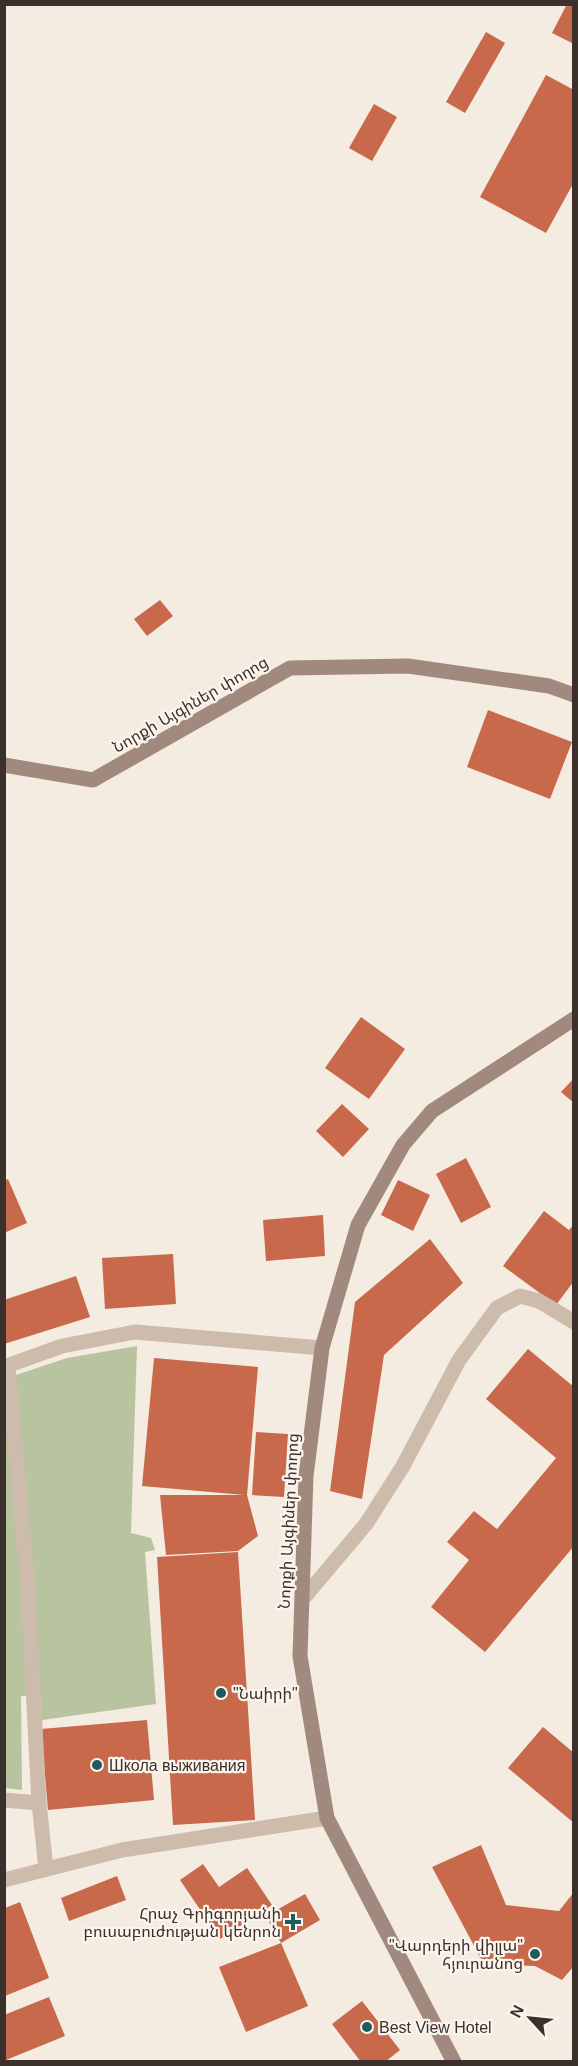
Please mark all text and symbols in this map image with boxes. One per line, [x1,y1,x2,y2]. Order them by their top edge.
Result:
street label: Նորքի Այգիներ փողոց [110,653,271,757]
street label: Նորքի Այգիներ փողոց [275,1433,303,1609]
place label: "Նաիրի" [233,1685,298,1703]
marker: "Նաիրի" [214,1686,228,1700]
place label: Школа выживания [109,1757,245,1774]
marker: Школа выживания [90,1758,104,1772]
place label: Հրաչ Գրիգորյանի բուսաբուժության կենրոն [83,1905,281,1941]
marker: Հրաչ Գրիգորյանի բուսաբուժության կենրոն [286,1915,300,1929]
place label: "Վարդերի վիլլա" հյուրանոց [389,1937,523,1973]
marker: "Վարդերի վիլլա" հյուրանոց [528,1947,542,1961]
north arrow [500,1988,560,2048]
text: N [507,2002,527,2020]
place label: Best View Hotel [379,2019,492,2036]
marker: Best View Hotel [360,2020,374,2034]

